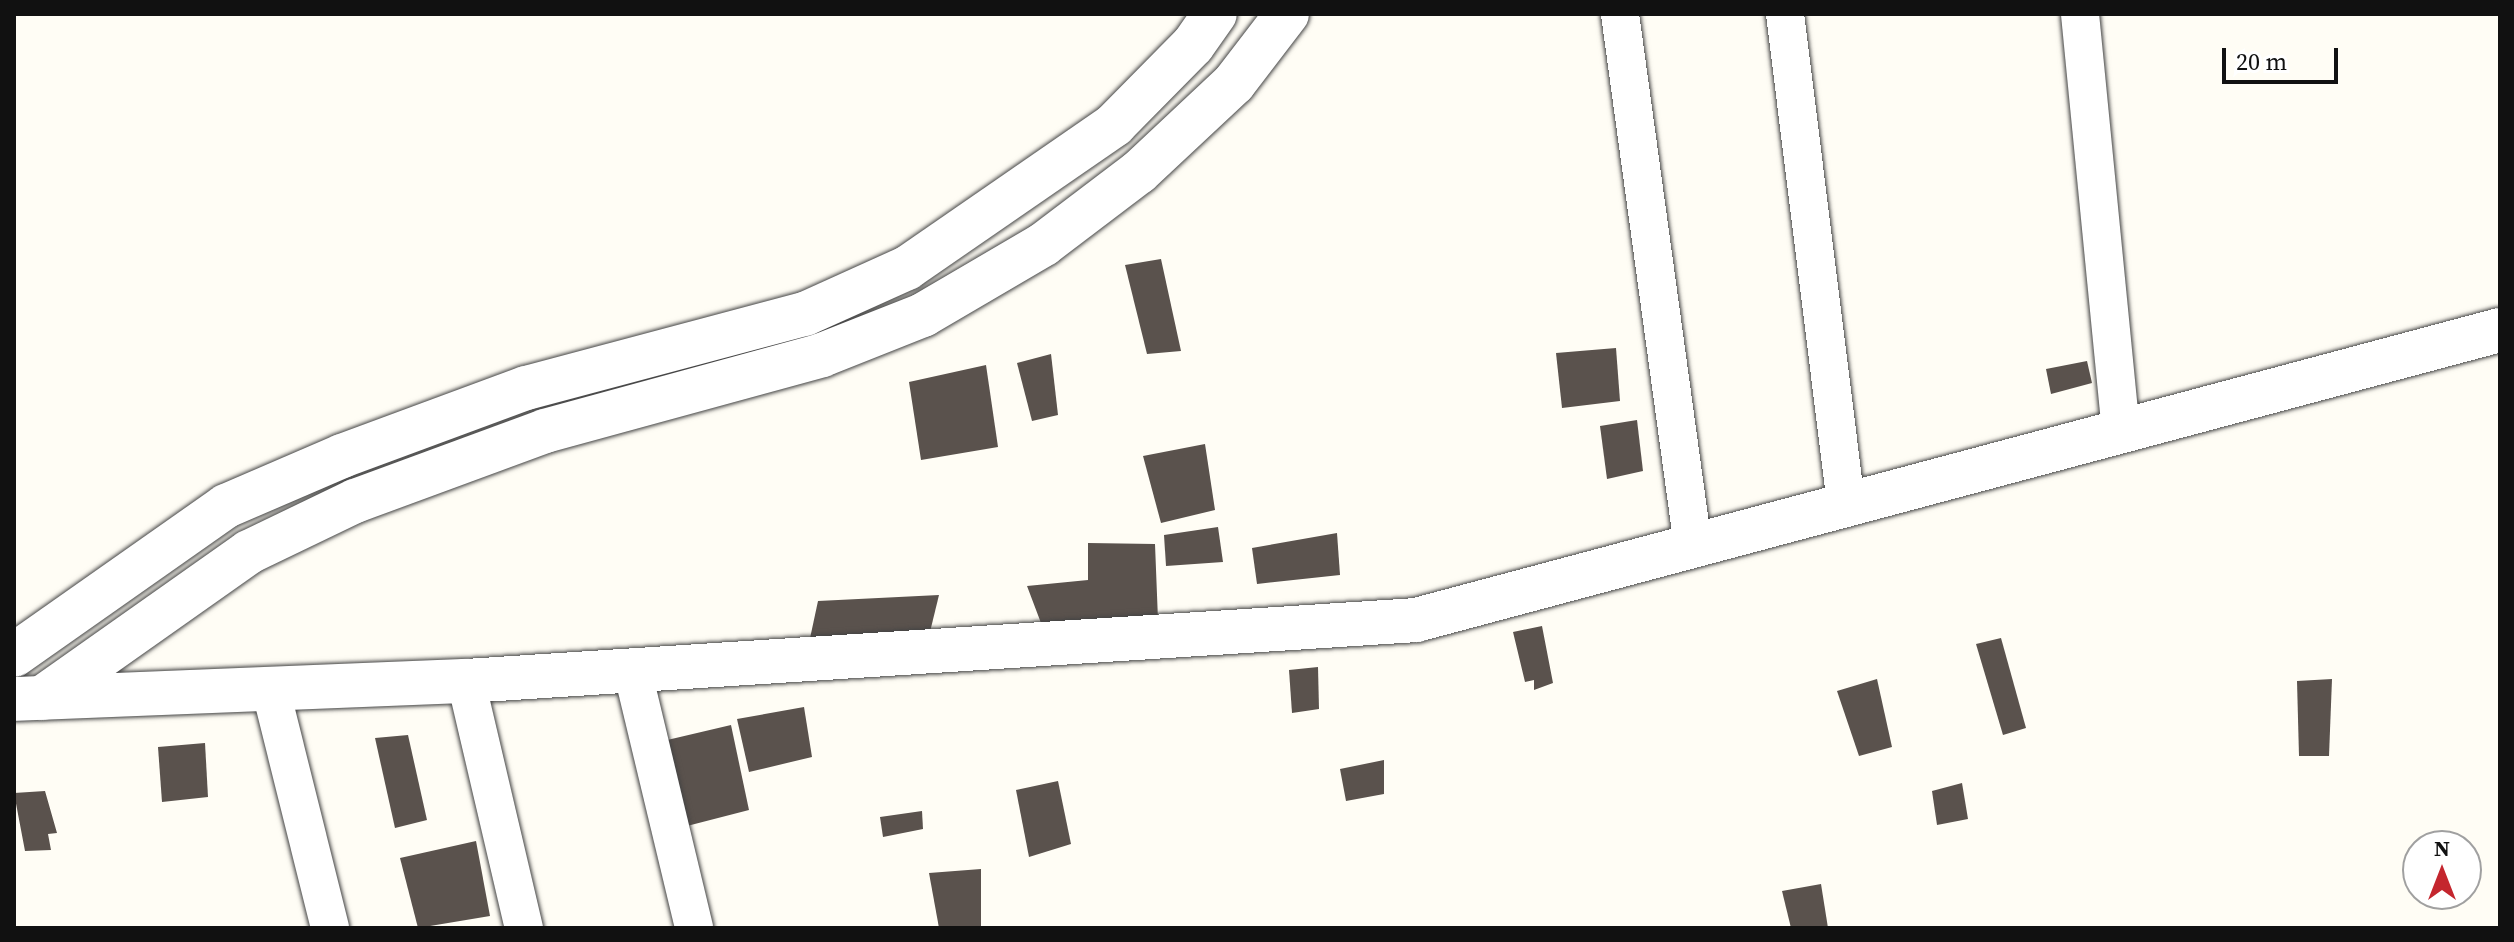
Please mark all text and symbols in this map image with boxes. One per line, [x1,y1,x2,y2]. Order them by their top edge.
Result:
scale bar [2226,32,2342,82]
text: 20 m [2236,45,2287,78]
north arrow [2402,830,2482,910]
text: N [2434,833,2450,863]

